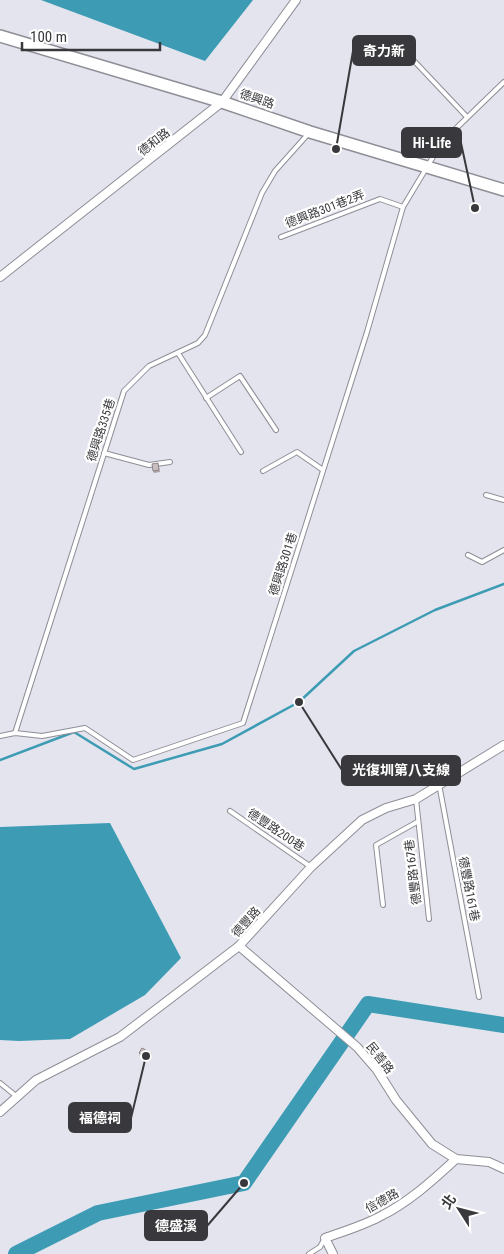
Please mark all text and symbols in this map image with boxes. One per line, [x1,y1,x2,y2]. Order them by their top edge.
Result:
scale bar [22,20,160,52]
text: 100 m [30,28,67,46]
callout: 奇力新 [353,36,415,65]
text: 奇力新 [363,43,405,59]
street label: 德興路 [238,87,276,111]
street label: 德和路 [136,125,172,159]
callout: Hi-Life [402,128,461,157]
text: Hi-Life [413,135,452,151]
street label: 德興路301巷2弄 [283,187,367,231]
street label: 德興路335巷 [84,397,118,463]
street label: 德興路301巷 [266,531,300,597]
callout: 光復圳第八支線 [342,756,460,785]
text: 光復圳第八支線 [352,762,450,778]
street label: 德豐路200巷 [245,806,307,854]
street label: 德豐路167巷 [402,839,424,905]
street label: 德豐路161巷 [456,855,482,923]
street label: 德豐路 [229,904,263,940]
street label: 民善路 [363,1040,397,1076]
callout: 福德祠 [69,1103,131,1132]
text: 福德祠 [79,1110,121,1126]
north arrow [434,1184,484,1234]
street label: 信德路 [363,1186,401,1216]
text: 北 [438,1191,459,1212]
callout: 德盛溪 [145,1211,207,1240]
text: 德盛溪 [155,1218,197,1234]

